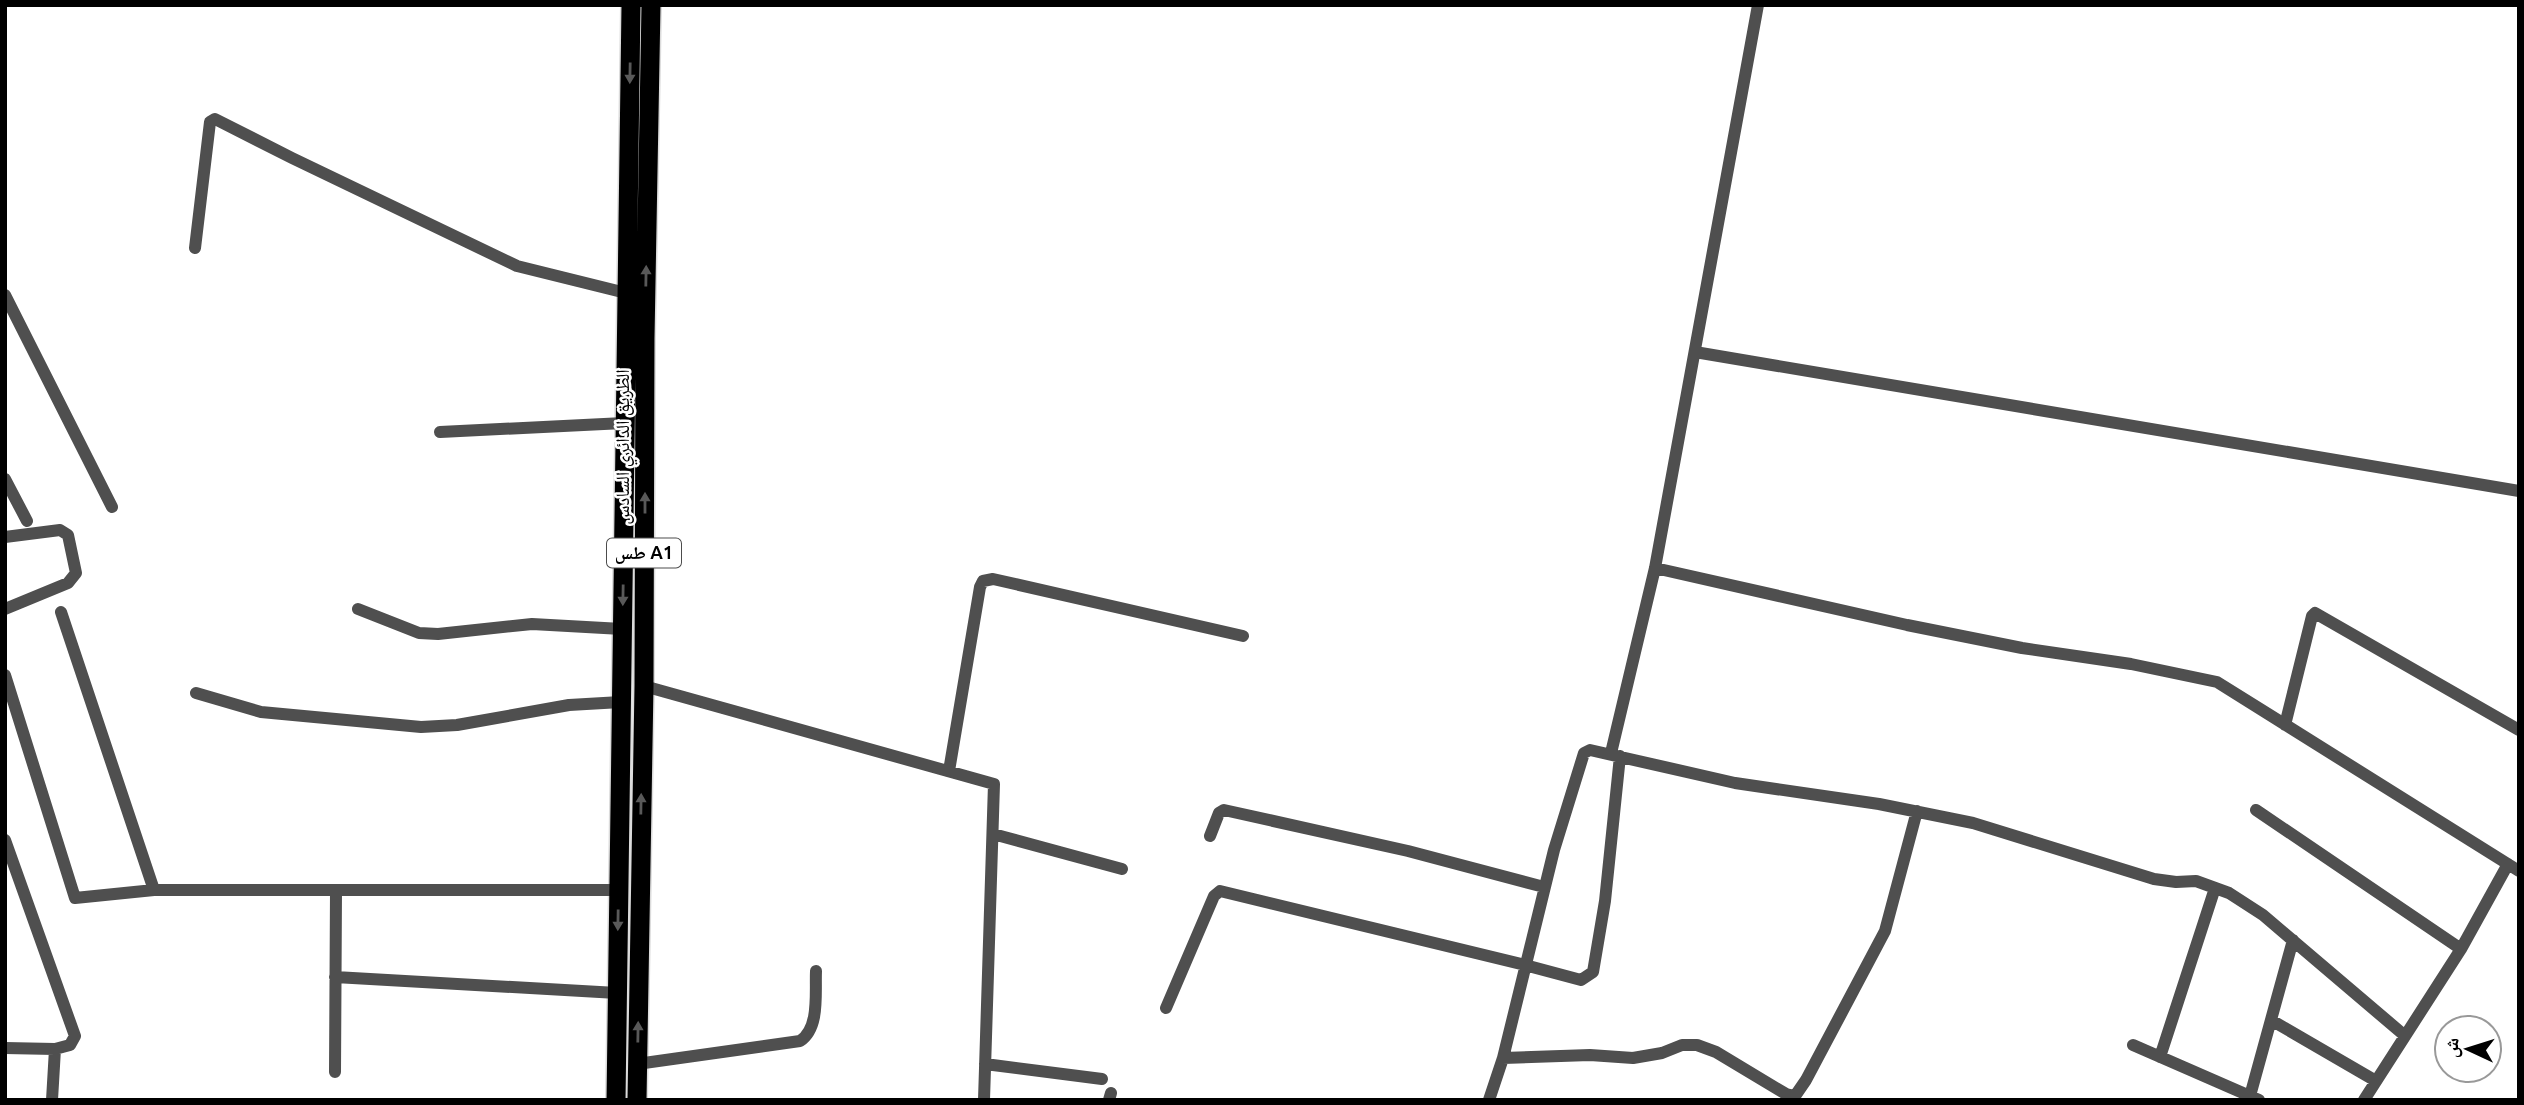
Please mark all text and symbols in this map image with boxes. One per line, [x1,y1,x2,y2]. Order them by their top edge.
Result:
one-way arrow [624,63,636,85]
one-way arrow [640,264,652,286]
street label: الطريق الدائري السادس [611,369,638,525]
one-way arrow [639,492,651,514]
road number: طس A1 [607,538,681,568]
one-way arrow [617,584,629,606]
one-way arrow [635,793,647,815]
one-way arrow [612,910,624,932]
north arrow [2433,1014,2503,1084]
one-way arrow [632,1020,644,1042]
text: ش [2439,1037,2464,1059]

